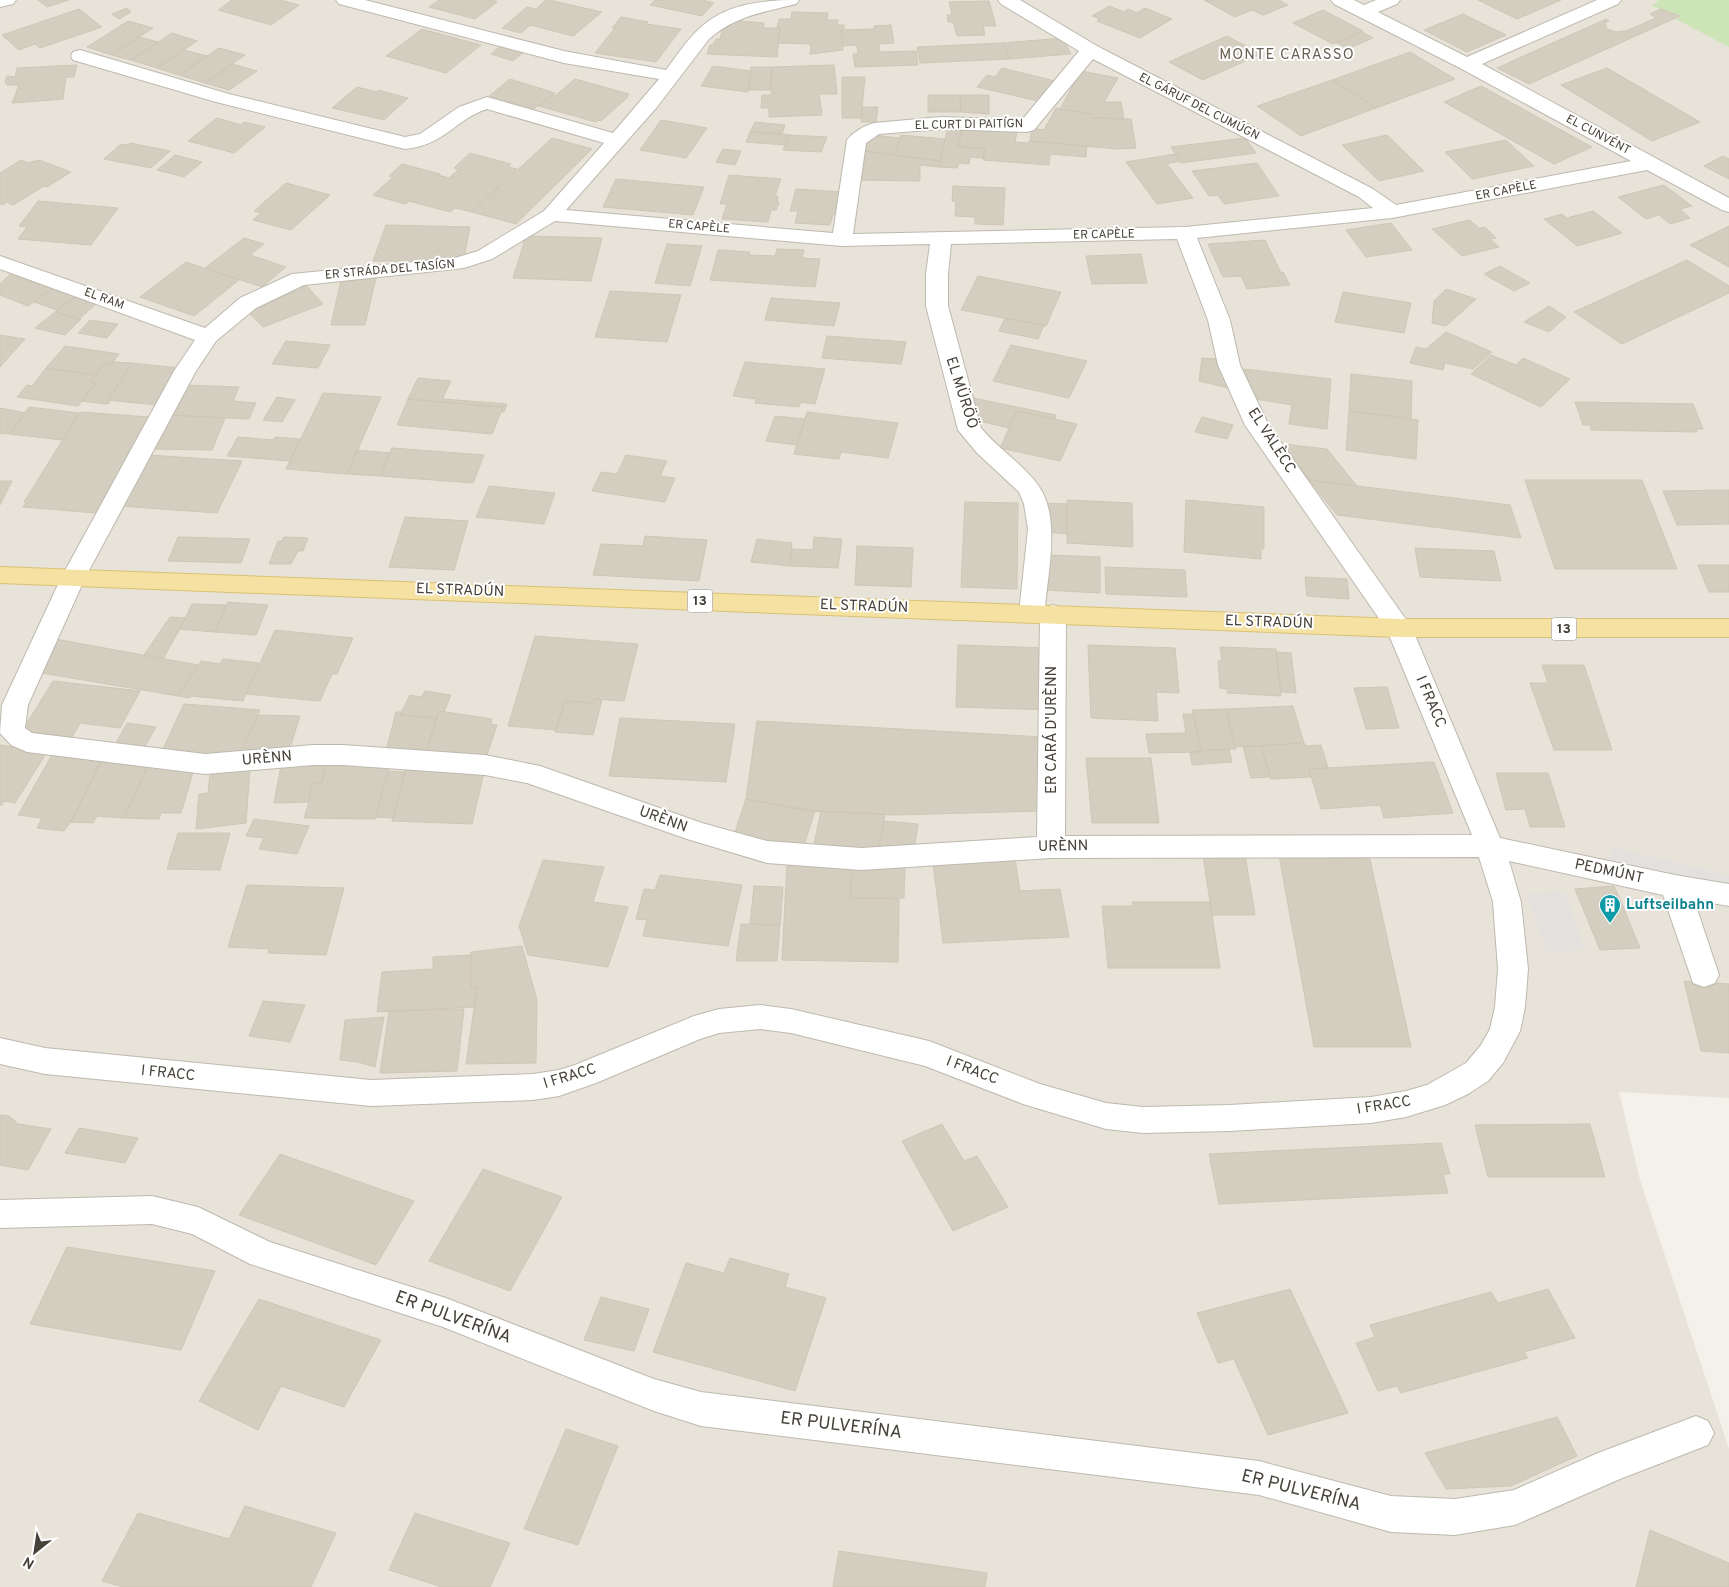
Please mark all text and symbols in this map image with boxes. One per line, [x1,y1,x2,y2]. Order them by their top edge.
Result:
district label: MONTE CARASSO [1219,46,1355,65]
street label: EL GÁRUF DEL CUMÚGN [1136,70,1262,144]
street label: EL CUNVÉNT [1563,111,1633,159]
street label: EL CURT DI PAITÍGN [915,116,1023,134]
street label: ER CAPÈLE [1474,177,1538,205]
street label: ER CAPÈLE [667,216,731,238]
street label: ER CAPÈLE [1073,226,1135,244]
street label: ER STRÁDA DEL TASÍGN [324,256,456,284]
street label: EL RAM [82,284,126,314]
street label: EL MÜRÖÖ [940,354,983,431]
street label: EL VALÈCC [1243,404,1300,477]
street label: EL STRADÚN [415,578,505,602]
road number: 13 [688,590,712,612]
street label: EL STRADÚN [819,594,909,618]
street label: EL STRADÚN [1224,610,1314,634]
road number: 13 [1552,618,1576,640]
street label: ER CARÁ D'URÈNN [1042,666,1062,794]
street label: I FRACC [1411,673,1449,731]
street label: URÈNN [241,746,293,771]
street label: URÈNN [636,802,690,838]
street label: URÈNN [1038,836,1088,857]
street label: PEDMÚNT [1573,853,1646,889]
building icon: Luftseilbahn [1598,893,1622,924]
place label: Luftseilbahn [1626,896,1714,915]
street label: I FRACC [943,1052,1001,1090]
street label: I FRACC [541,1060,599,1094]
street label: I FRACC [140,1062,196,1086]
street label: I FRACC [1356,1092,1412,1120]
street label: ER PULVERÍNA [391,1284,515,1350]
street label: ER PULVERÍNA [779,1405,903,1445]
street label: ER PULVERÍNA [1239,1463,1364,1517]
north arrow [10,1527,60,1577]
text: N [21,1552,38,1572]

